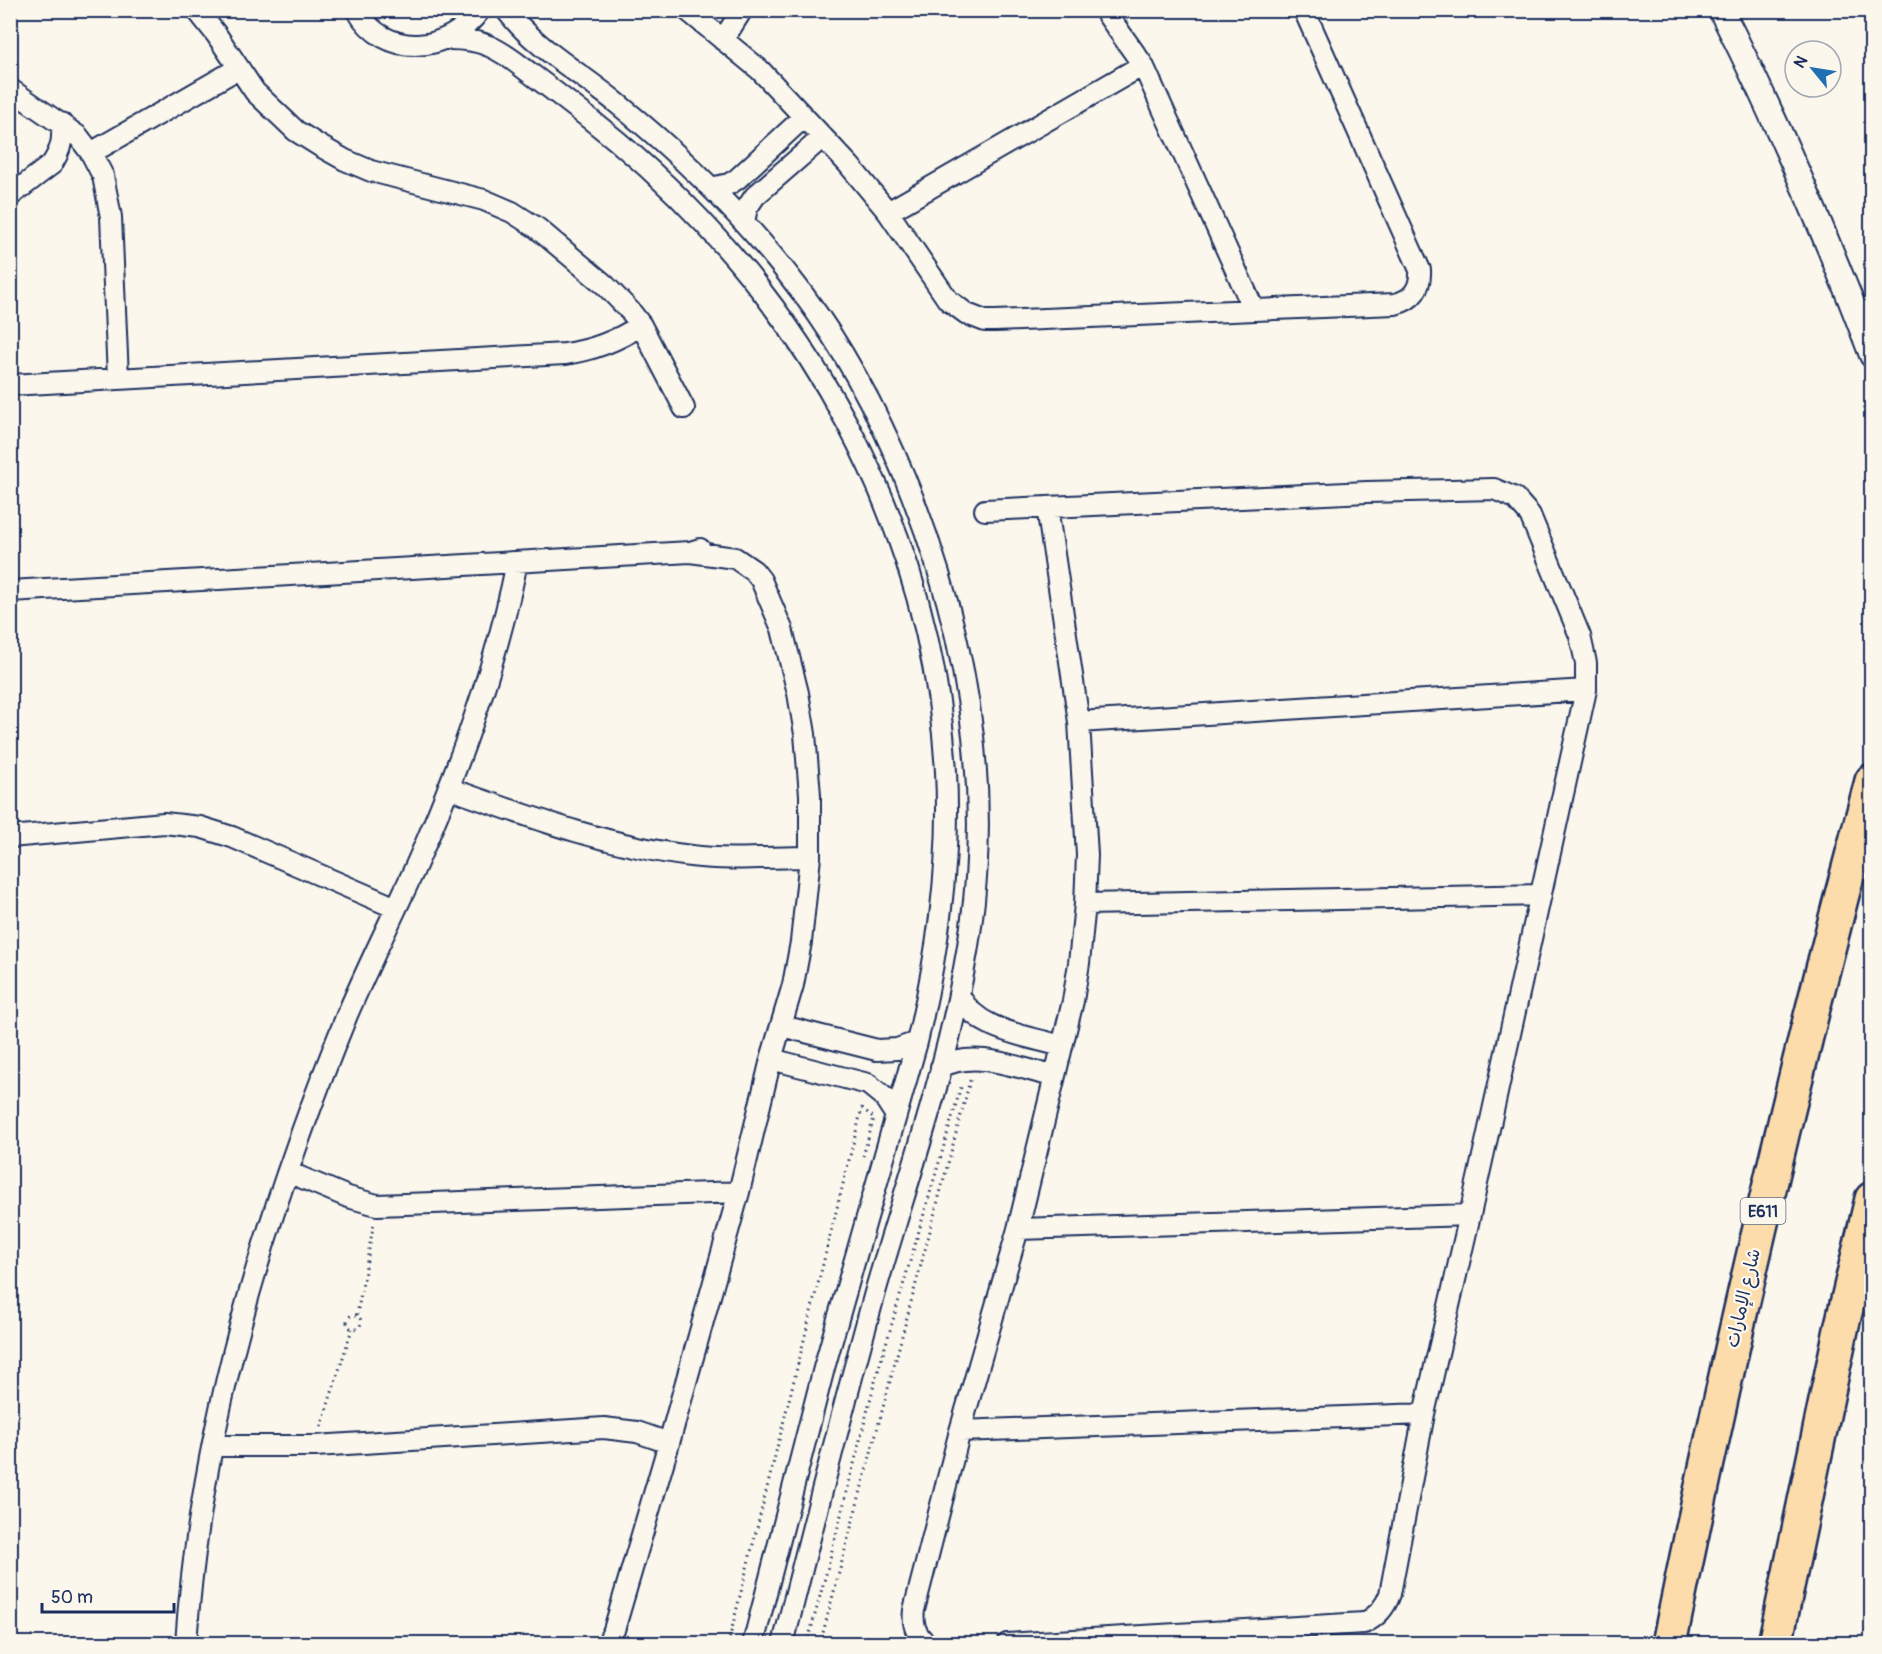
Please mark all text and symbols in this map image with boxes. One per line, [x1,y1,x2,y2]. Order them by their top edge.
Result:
north arrow [1783,39,1843,99]
text: N [1790,52,1812,72]
road number: E611 [1740,1198,1786,1224]
street label: شارع الإمارات [1721,1246,1766,1350]
scale bar [42,1576,174,1614]
text: 50 m [51,1586,93,1609]

